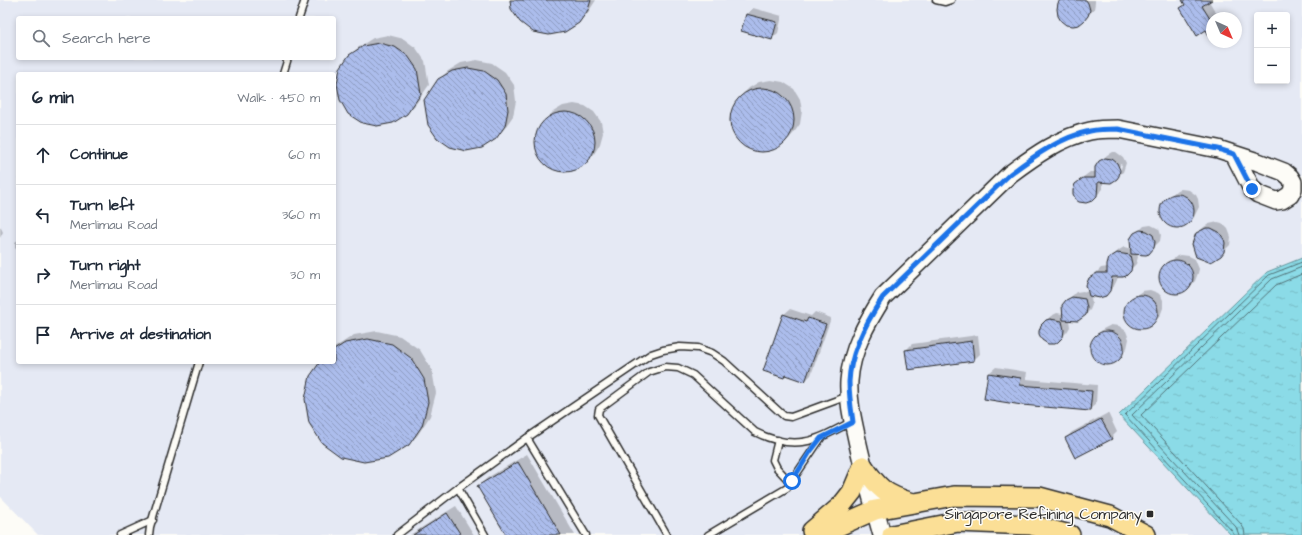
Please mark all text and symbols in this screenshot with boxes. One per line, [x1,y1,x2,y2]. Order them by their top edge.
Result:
north arrow [1206,12,1242,48]
map controls [1254,12,1290,84]
button: + [1254,12,1290,48]
search box [16,16,336,60]
icon: search [30,27,52,49]
text: Search here [62,28,151,49]
button: − [1254,48,1290,84]
text: 6 min [32,86,74,110]
text: Walk · 450 m [237,89,320,107]
icon: ahead [32,144,54,166]
text: Continue [70,144,128,165]
text: 60 m [288,146,320,164]
route end [1243,180,1261,198]
text: Turn left [70,195,134,216]
icon: left [32,204,54,226]
text: 360 m [282,206,320,224]
text: Merlimau Road [70,216,157,234]
text: Turn right [70,255,141,276]
icon: right [32,264,54,286]
text: 30 m [290,266,320,284]
text: Merlimau Road [70,276,157,294]
icon: arrive [32,324,54,346]
text: Arrive at destination [70,324,211,345]
route start [783,472,801,490]
place label: Singapore Refining Company [945,504,1142,526]
marker: Singapore Refining Company [1145,509,1155,519]

